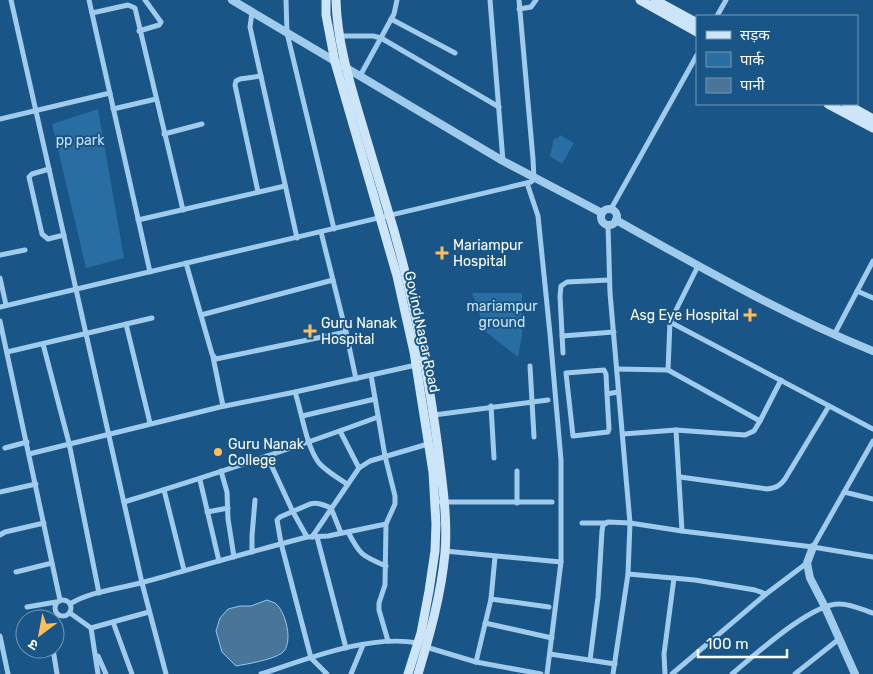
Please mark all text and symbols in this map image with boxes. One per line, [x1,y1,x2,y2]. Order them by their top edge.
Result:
legend [696,15,858,105]
text: सड़क [740,26,770,44]
text: पार्क [740,51,764,69]
text: पानी [740,76,766,94]
park label: pp park [56,132,105,149]
place label: Mariampur Hospital [453,237,523,270]
marker: Mariampur Hospital [435,246,449,260]
street label: Govind Nagar Road [401,270,443,394]
park label: mariampur ground [466,298,538,331]
place label: Asg Eye Hospital [630,307,739,324]
marker: Asg Eye Hospital [743,308,757,322]
place label: Guru Nanak Hospital [321,315,398,348]
marker: Guru Nanak Hospital [303,324,317,338]
place label: Guru Nanak College [228,436,305,469]
marker: Guru Nanak College [212,446,224,458]
north arrow [15,609,65,659]
scale bar [698,626,787,658]
text: उ [25,635,41,654]
text: 100 m [706,635,748,653]

